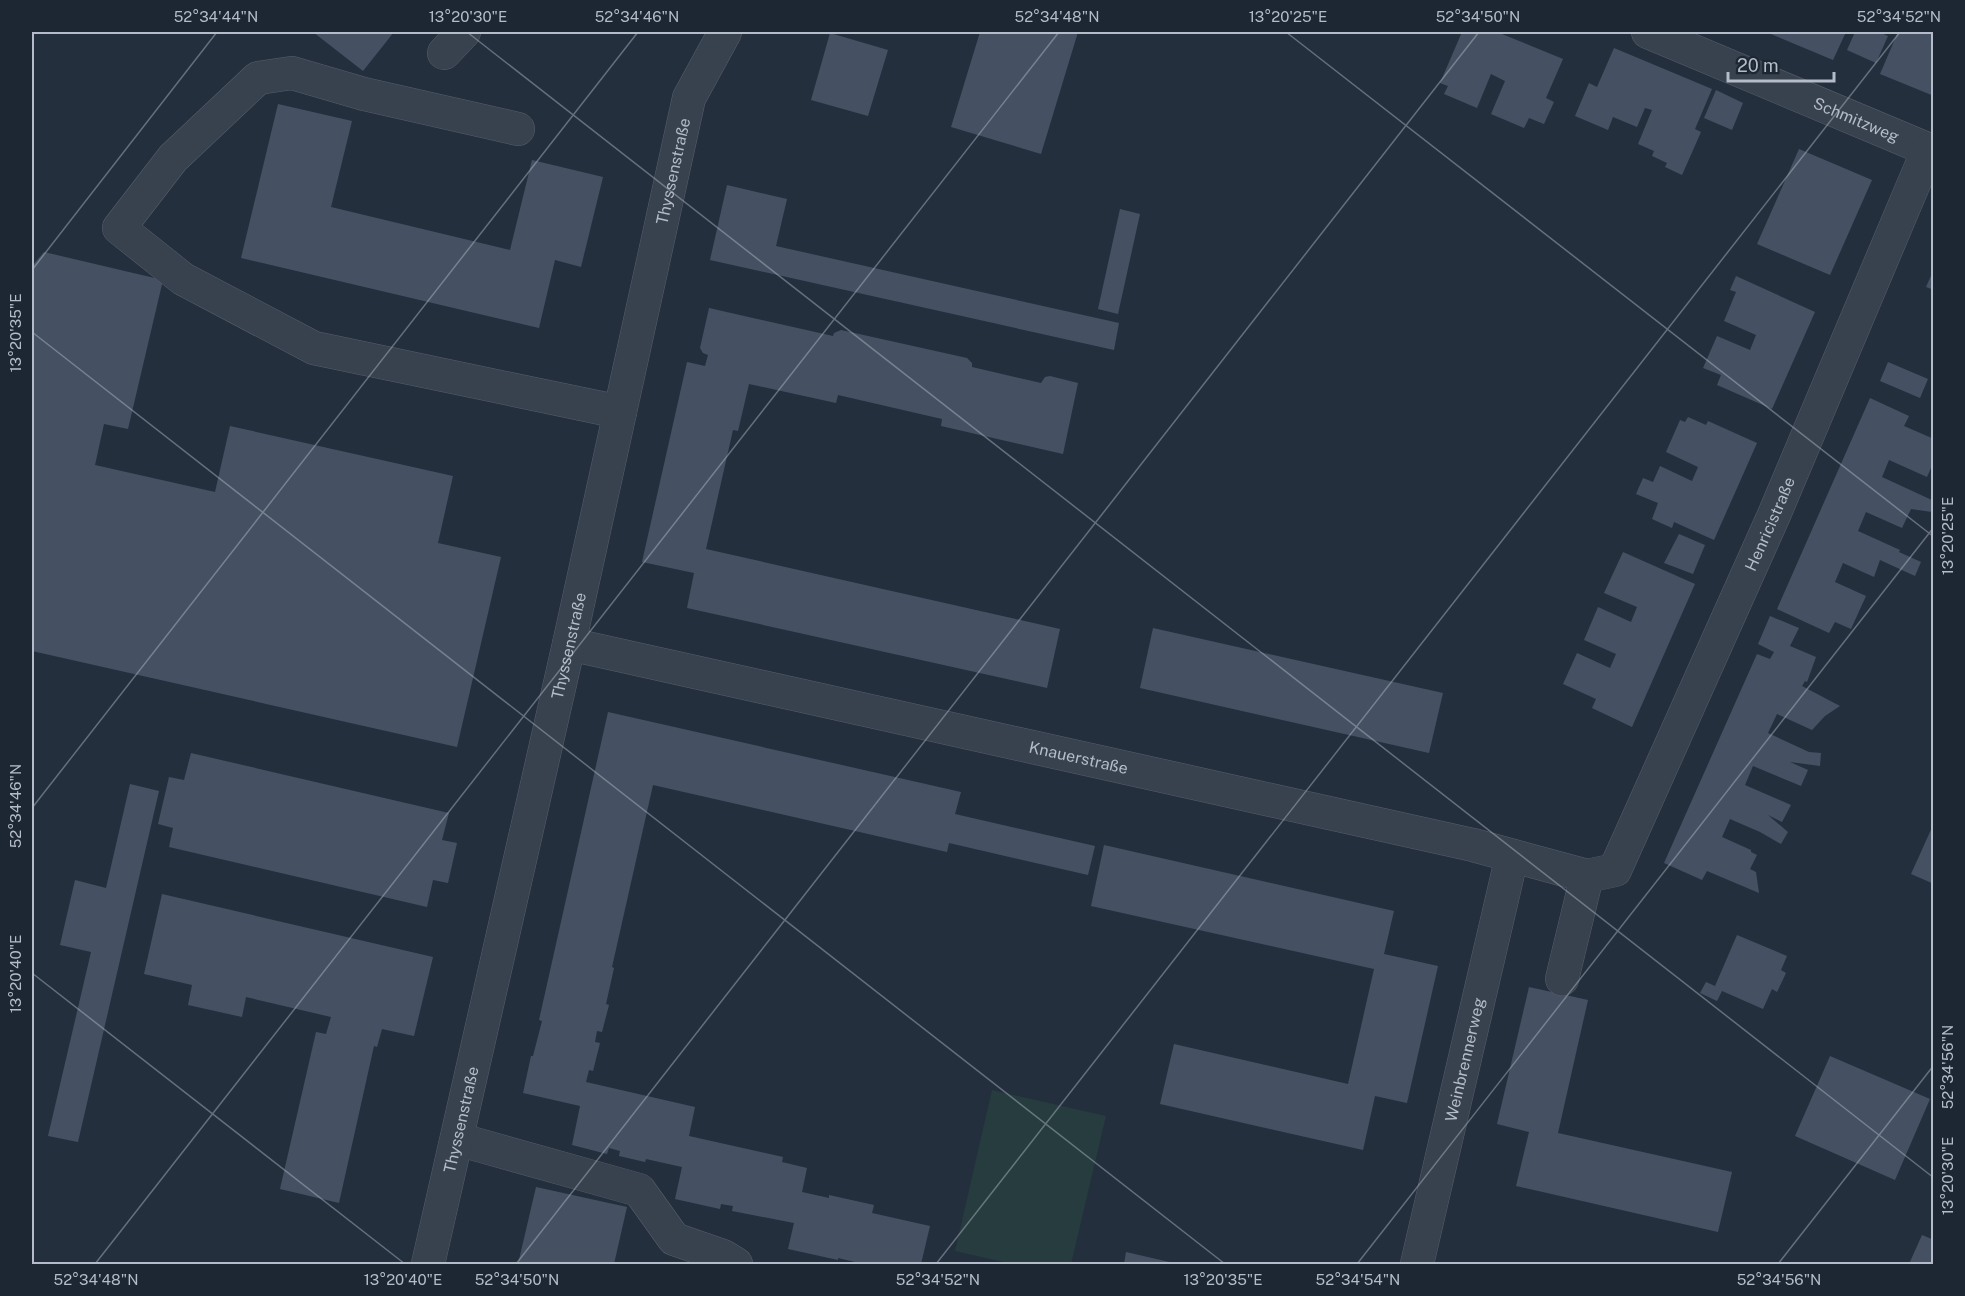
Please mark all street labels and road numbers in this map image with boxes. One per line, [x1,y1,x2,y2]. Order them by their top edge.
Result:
street label: Schmitzweg [1811,93,1902,146]
street label: Thyssenstraße [652,116,694,226]
street label: Henricistraße [1741,474,1799,574]
street label: Thyssenstraße [547,591,590,701]
street label: Knauerstraße [1027,737,1130,778]
street label: Weinbrennerweg [1441,995,1488,1123]
street label: Thyssenstraße [439,1065,482,1175]

